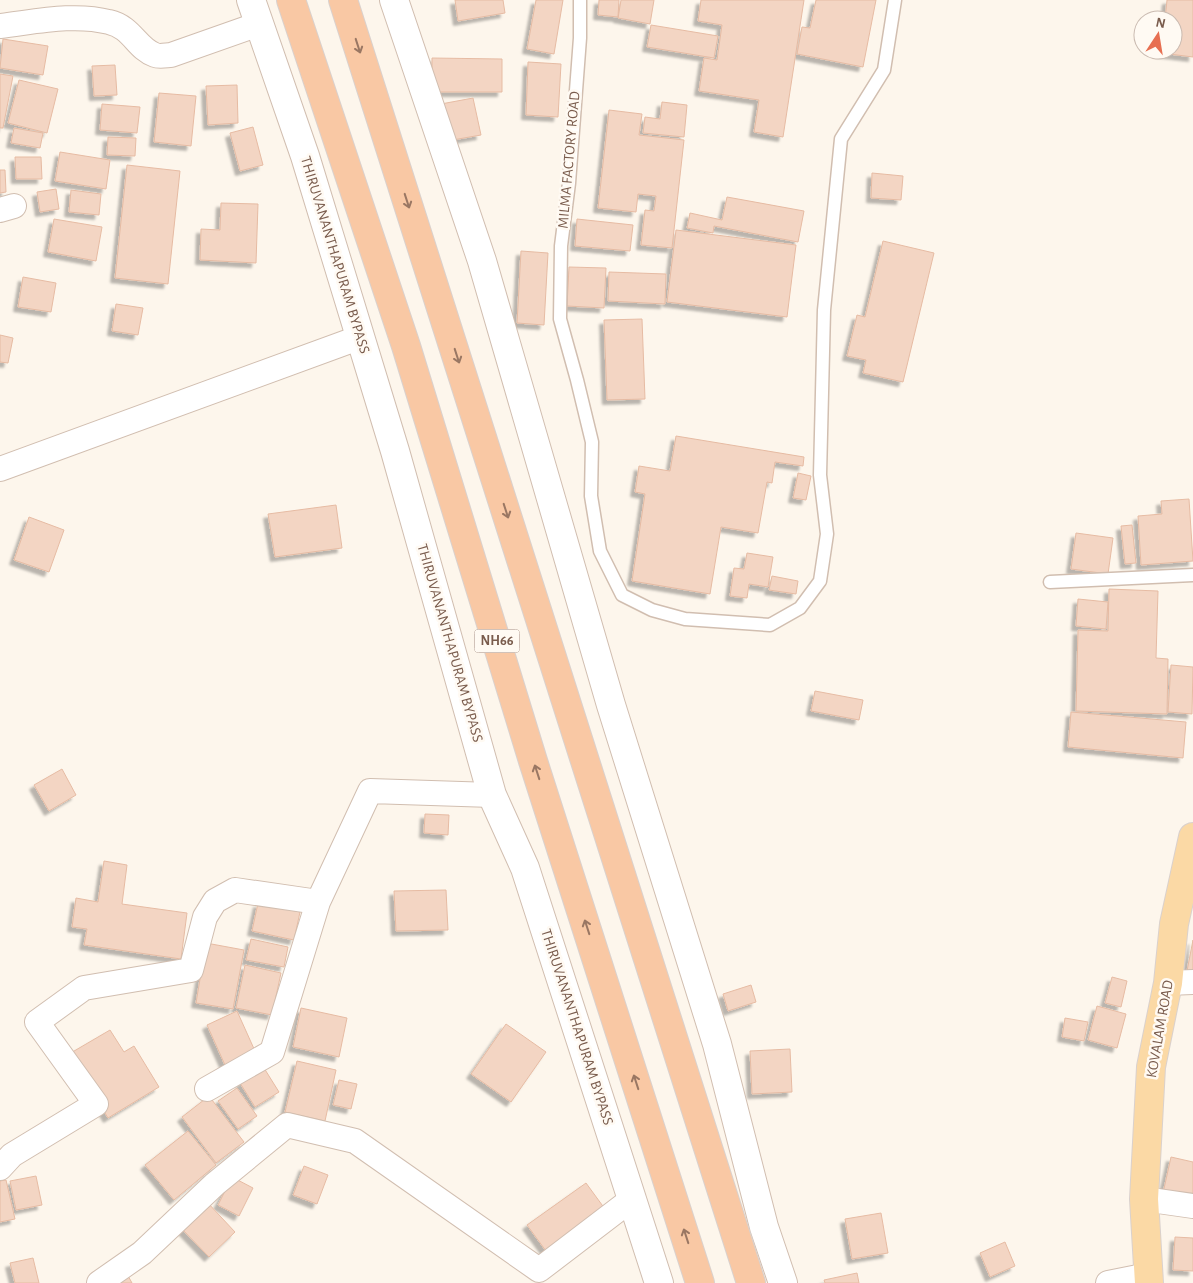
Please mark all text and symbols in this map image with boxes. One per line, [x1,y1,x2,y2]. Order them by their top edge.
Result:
north arrow [1133,10,1183,60]
text: N [1154,15,1167,31]
one-way arrow [354,38,363,54]
street label: MILMA FACTORY ROAD [556,90,583,229]
street label: THIRUVANANTHAPURAM BYPASS [298,155,372,355]
one-way arrow [403,193,413,209]
one-way arrow [452,348,462,364]
one-way arrow [502,503,511,518]
street label: THIRUVANANTHAPURAM BYPASS [414,542,486,744]
road number: NH66 [474,630,520,652]
one-way arrow [532,765,541,781]
one-way arrow [581,919,591,935]
street label: THIRUVANANTHAPURAM BYPASS [538,927,616,1127]
street label: KOVALAM ROAD [1144,979,1176,1079]
one-way arrow [631,1074,641,1090]
one-way arrow [681,1229,690,1245]

